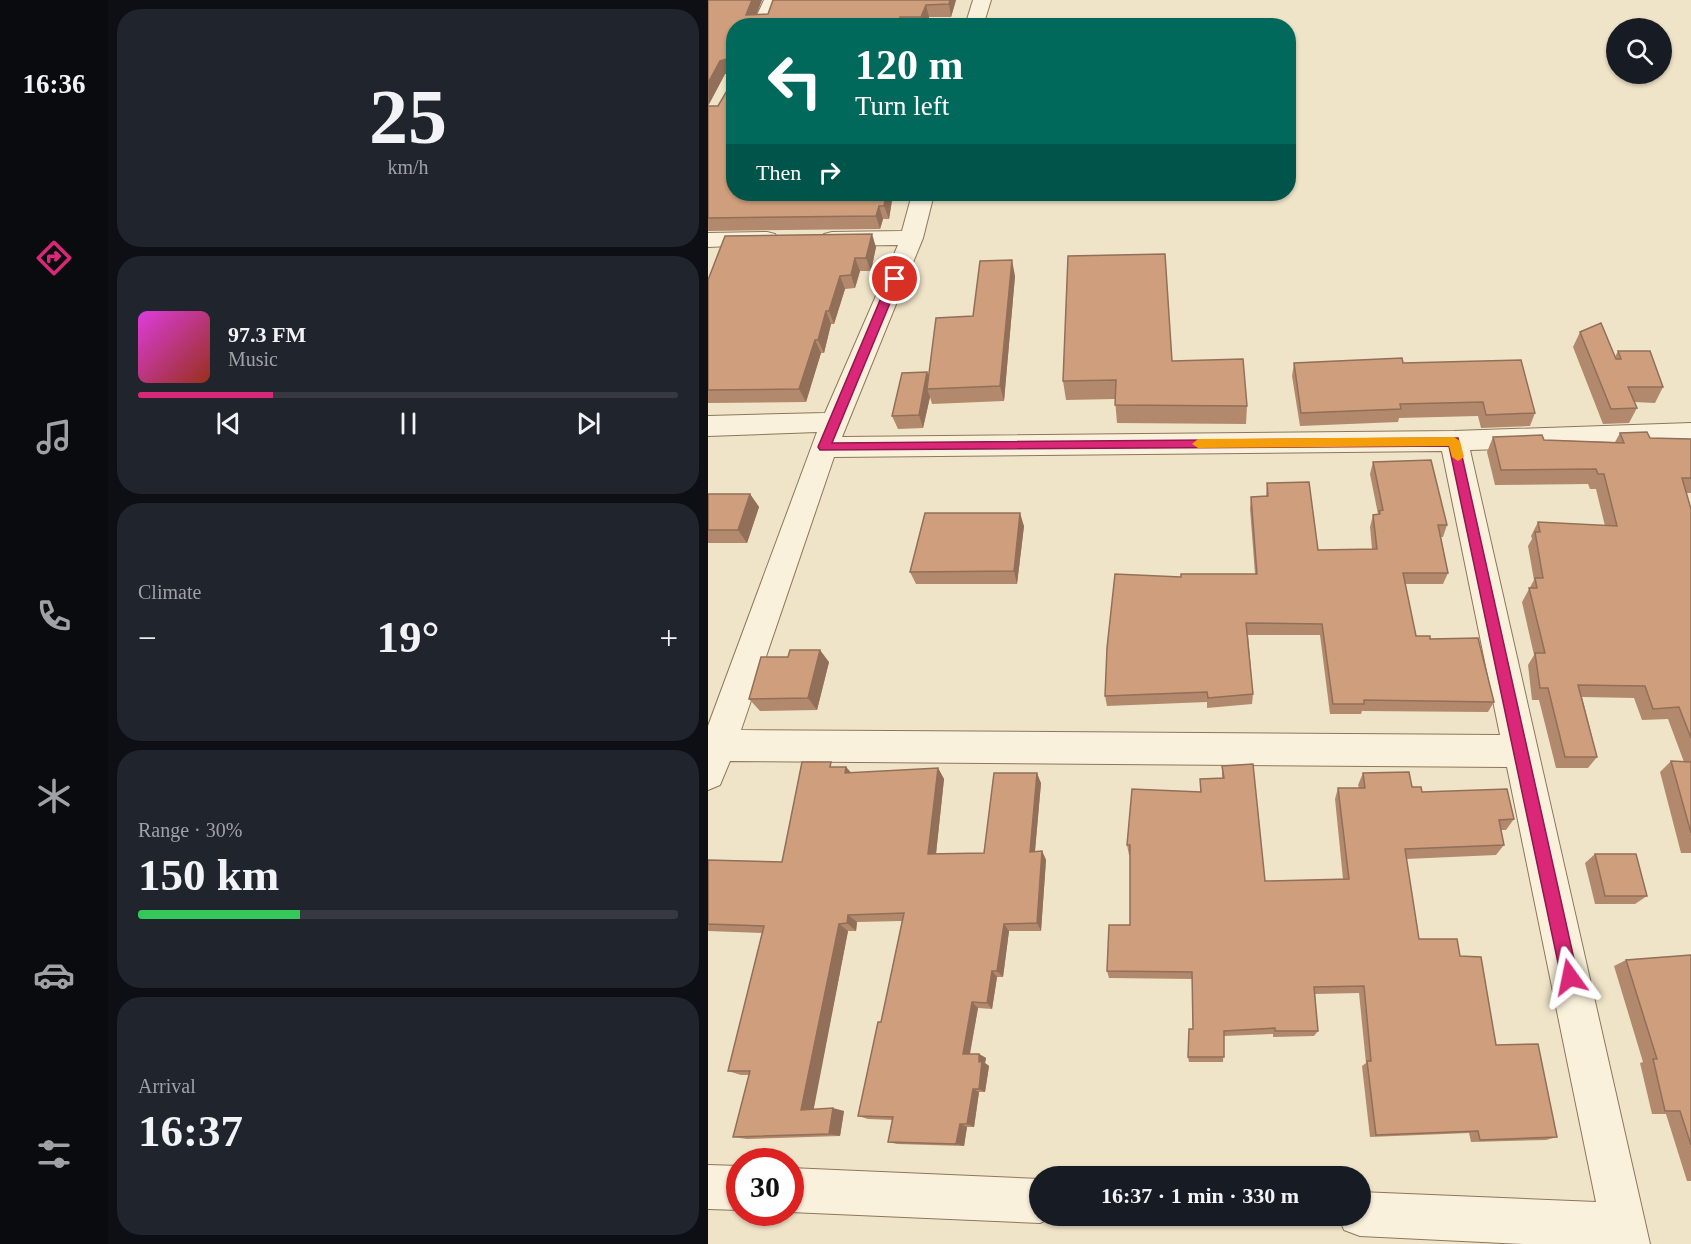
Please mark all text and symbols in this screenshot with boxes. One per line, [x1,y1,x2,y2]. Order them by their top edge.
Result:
map controls [1606,18,1672,84]
button: search [1606,18,1672,84]
icon: left [756,42,834,120]
text: 120 m [855,42,964,88]
text: 16:36 [23,69,86,99]
text: 25 [369,73,447,160]
text: Turn left [855,91,949,121]
text: km/h [387,156,429,178]
icon: right [813,156,846,189]
text: Then [756,160,801,185]
icon: directions [33,237,75,279]
pin [869,253,920,304]
icon: arrive [878,262,911,295]
text: 97.3 FM [228,322,306,347]
text: Music [228,348,278,370]
icon: previous [212,407,245,440]
icon: pause [392,407,425,440]
icon: next [572,407,605,440]
icon: music [33,416,75,458]
text: Climate [138,581,201,603]
icon: phone [33,595,75,637]
text: 19° [377,612,440,662]
text: − [138,620,157,656]
text: + [659,620,678,656]
icon: climate [33,775,75,817]
text: Range · 30% [138,819,242,841]
text: 150 km [138,850,279,900]
position arrow [1538,945,1602,1009]
icon: car [33,954,75,996]
text: Arrival [138,1075,196,1097]
text: 16:37 [138,1106,243,1156]
icon: filters [33,1133,75,1175]
speed limit sign: 30 [726,1148,804,1226]
text: 16:37 · 1 min · 330 m [1101,1183,1299,1208]

